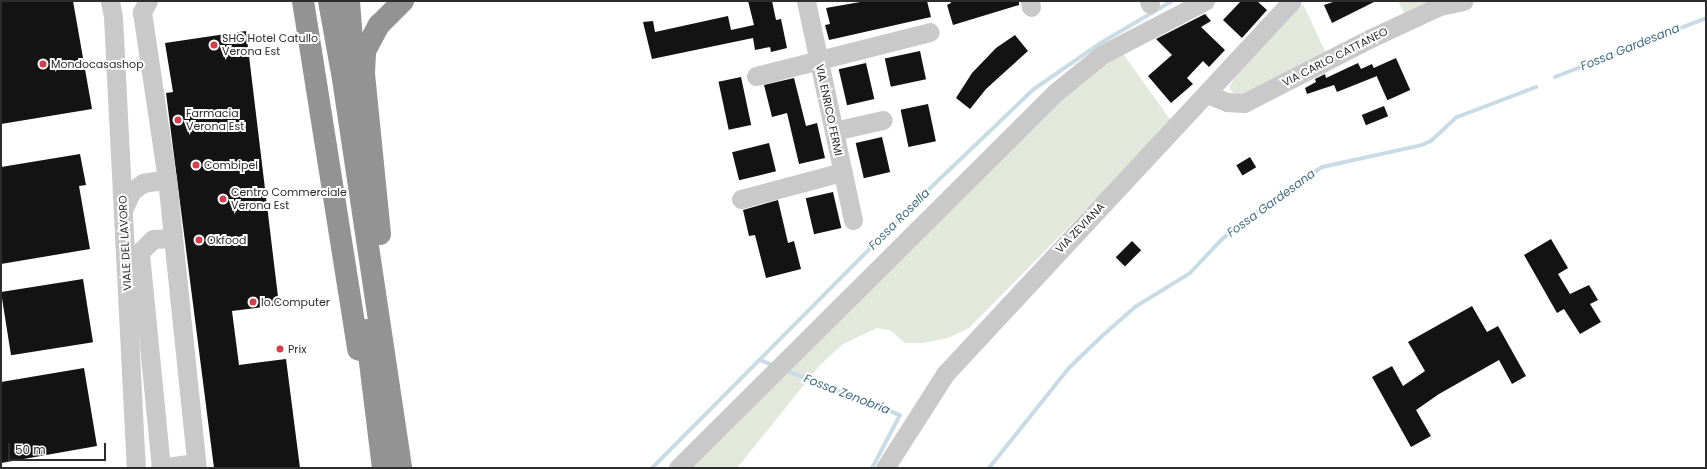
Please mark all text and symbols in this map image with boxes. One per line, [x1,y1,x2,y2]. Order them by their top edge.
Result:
water label: Fossa Gardesana [1578,21,1682,73]
street label: VIA CARLO CATTANEO [1280,25,1390,89]
place label: SHG Hotel Catullo Verona Est [222,32,318,58]
marker: SHG Hotel Catullo Verona Est [209,40,219,50]
place label: Mondocasashop [51,57,144,71]
marker: Mondocasashop [38,59,48,69]
street label: VIA ENRICO FERMI [813,63,845,157]
place label: Farmacia Verona Est [186,107,244,133]
marker: Farmacia Verona Est [173,115,183,125]
place label: Combipel [204,158,258,172]
marker: Combipel [191,160,201,170]
water label: Fossa Gardesana [1224,166,1318,240]
water label: Fossa Rosella [865,185,933,253]
place label: Centro Commerciale Verona Est [231,186,347,212]
marker: Centro Commerciale Verona Est [218,194,228,204]
street label: VIALE DEL LAVORO [116,195,134,291]
street label: VIA ZEVIANA [1053,200,1107,256]
place label: Okfood [207,233,246,247]
marker: Okfood [194,235,204,245]
place label: Io Computer [261,295,330,309]
marker: Io Computer [248,297,258,307]
place label: Prix [288,342,306,356]
marker: Prix [275,344,285,354]
water label: Fossa Zenobria [802,371,892,417]
scale bar [10,435,108,461]
text: 50 m [15,441,46,458]

